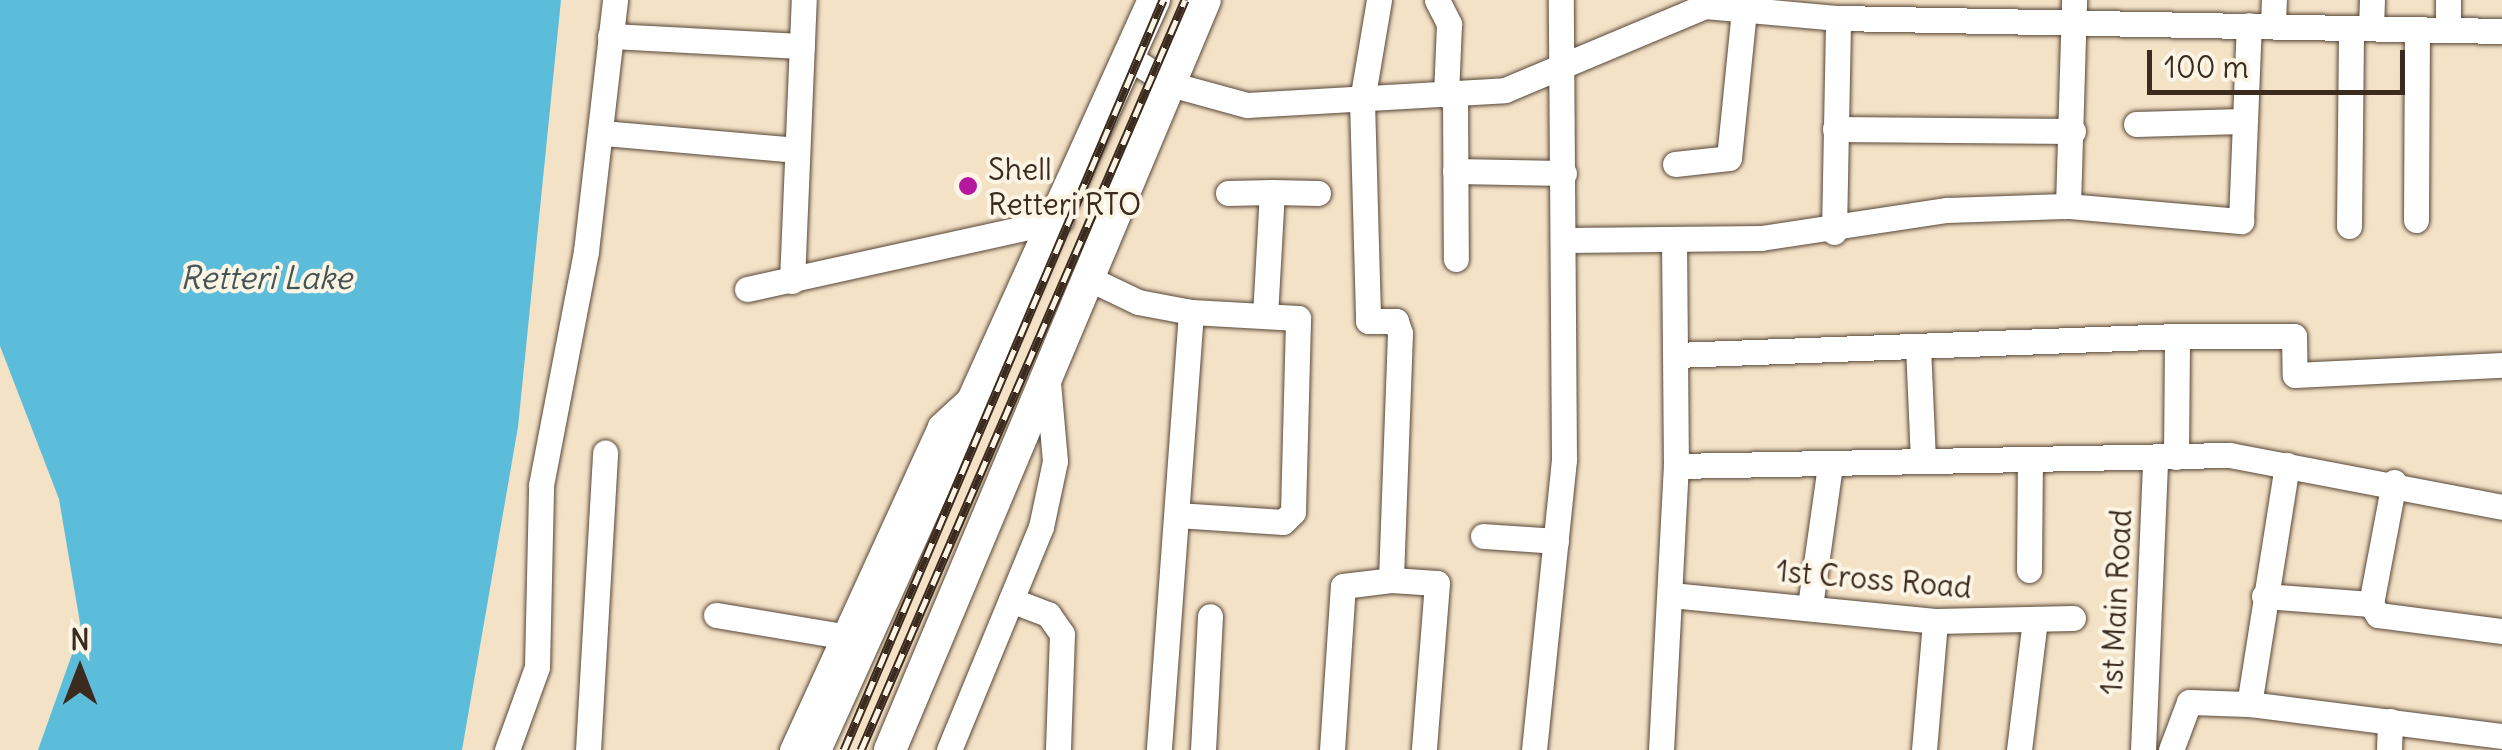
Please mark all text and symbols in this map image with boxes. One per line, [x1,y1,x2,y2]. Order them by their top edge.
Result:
scale bar [2152,30,2410,92]
text: 100 m [2164,48,2249,86]
place label: Shell Retteri RTO [988,151,1141,222]
marker: Shell Retteri RTO [957,175,979,197]
water label: Retteri Lake [180,259,352,297]
street label: 1st Main Road [2093,508,2139,696]
street label: 1st Cross Road [1775,553,1973,605]
north arrow [30,620,130,720]
text: N [70,622,90,658]

